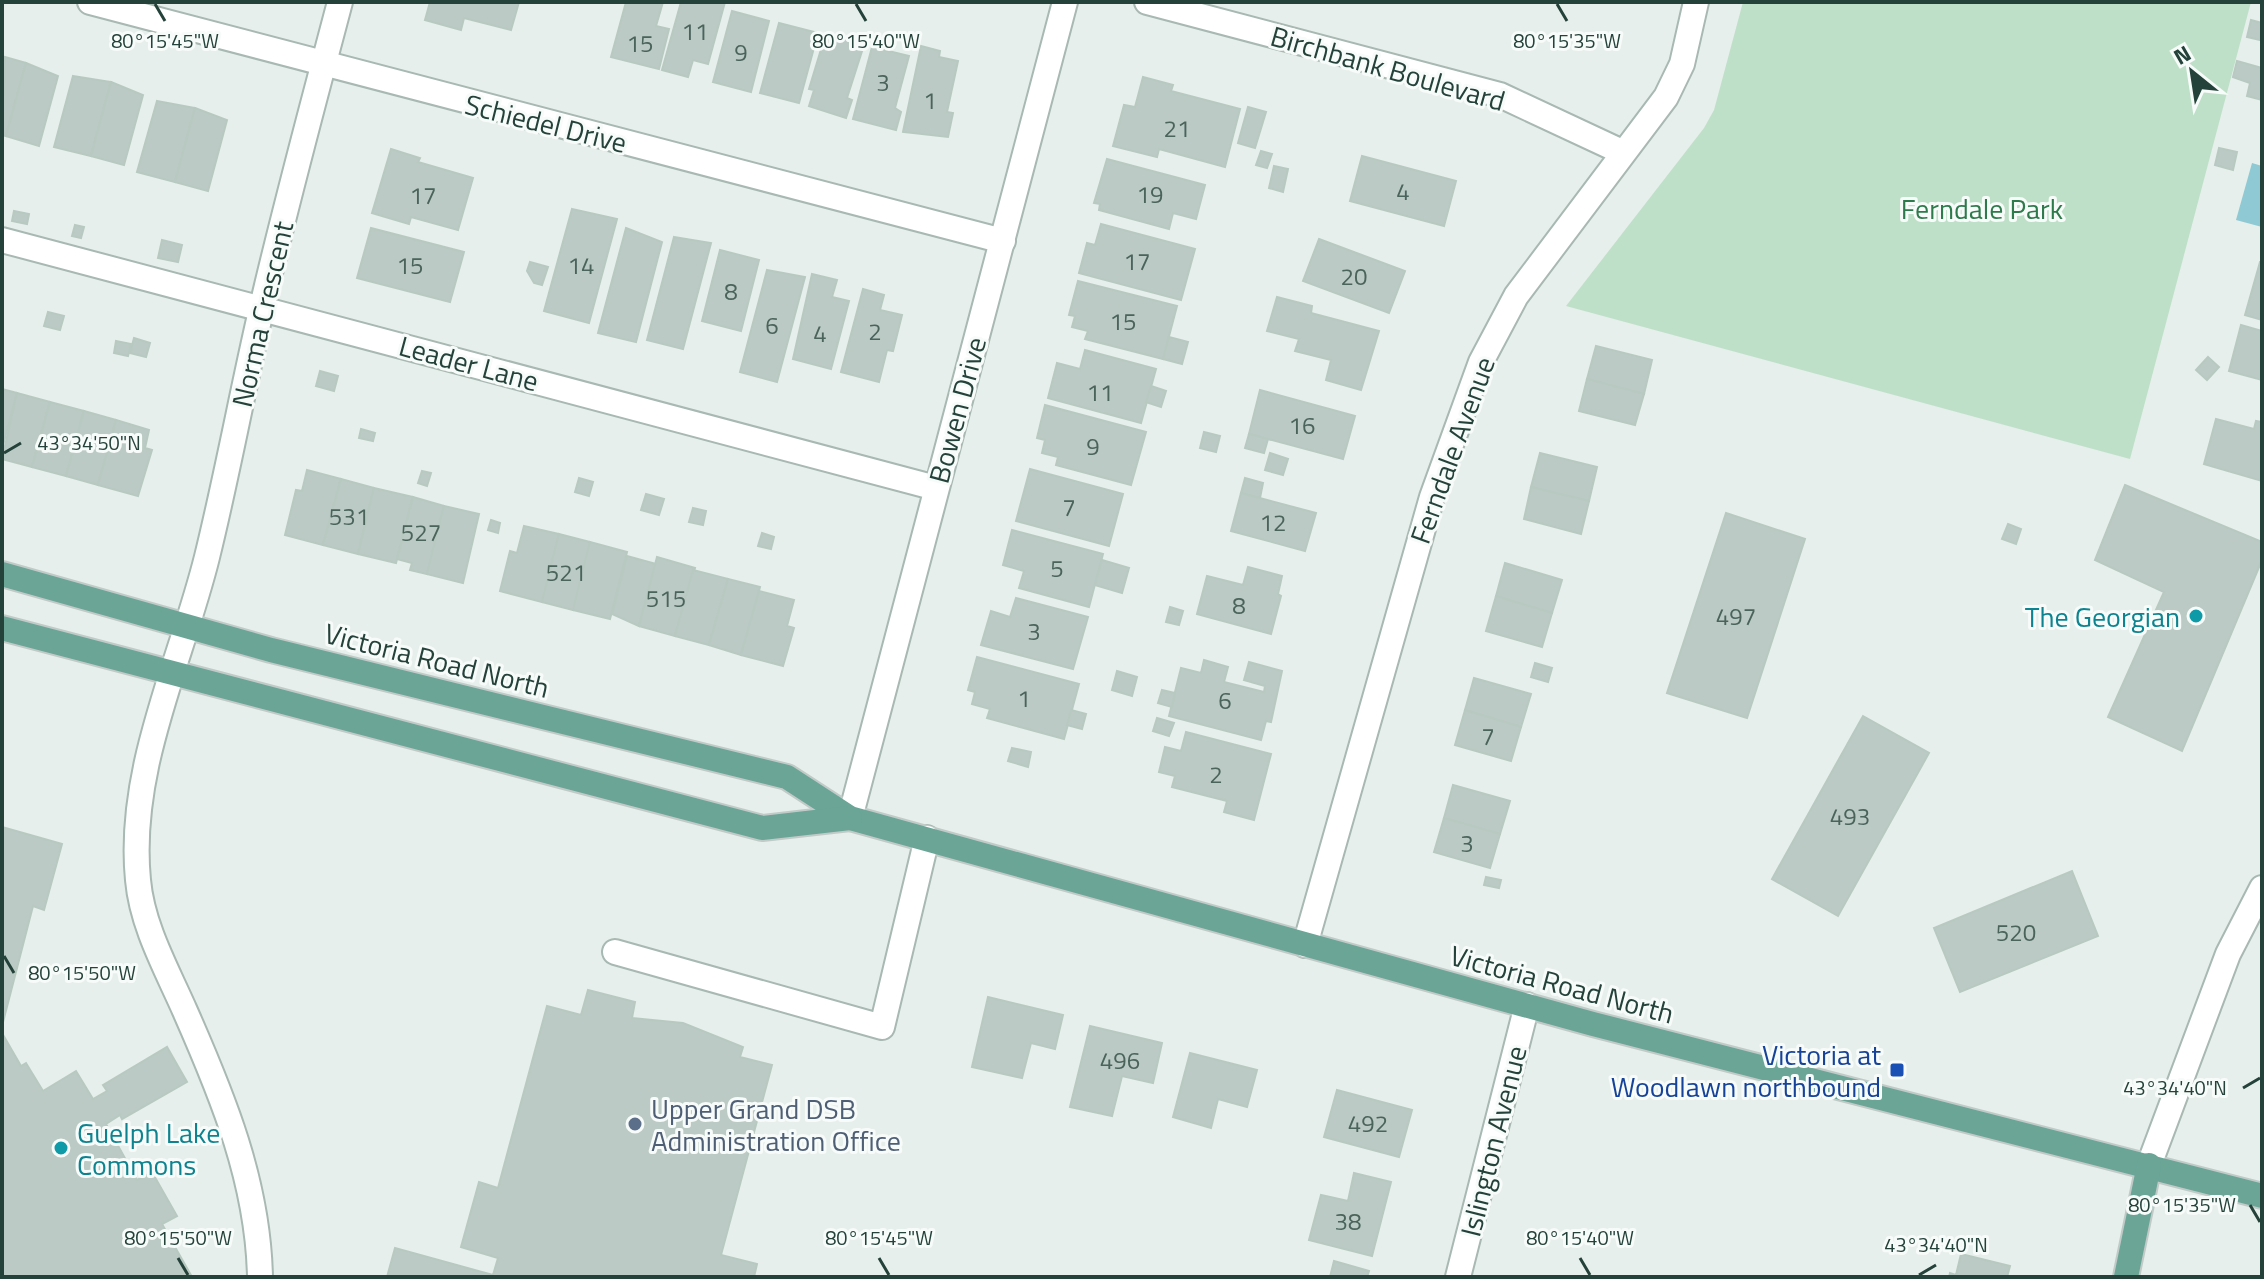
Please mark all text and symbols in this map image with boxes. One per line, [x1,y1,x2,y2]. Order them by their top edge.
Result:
house number: 11 [682,13,708,49]
street label: Birchbank Boulevard [1266,14,1510,122]
text: 80°15'45"W [111,25,219,56]
house number: 15 [627,25,653,61]
text: 80°15'40"W [812,25,920,56]
text: 80°15'35"W [1513,25,1621,56]
north arrow [2152,32,2232,112]
house number: 9 [734,34,748,70]
text: N [2167,36,2197,73]
house number: 3 [876,64,890,100]
street label: Schiedel Drive [460,82,632,164]
house number: 1 [923,82,937,118]
house number: 21 [1164,110,1190,146]
house number: 4 [1396,173,1410,209]
house number: 19 [1137,176,1163,212]
house number: 17 [410,177,436,213]
park label: Ferndale Park [1901,187,2063,230]
street label: Norma Crescent [220,217,304,411]
house number: 17 [1124,243,1150,279]
house number: 15 [397,247,423,283]
house number: 14 [568,247,594,283]
house number: 20 [1341,258,1367,294]
house number: 8 [724,273,738,309]
house number: 15 [1110,303,1136,339]
house number: 6 [765,307,779,343]
house number: 2 [868,313,882,349]
house number: 4 [813,315,827,351]
street label: Leader Lane [394,324,544,402]
street label: Bowen Drive [917,332,997,488]
street label: Ferndale Avenue [1398,350,1506,550]
house number: 11 [1087,374,1113,410]
house number: 16 [1289,407,1315,443]
text: 43°34'50"N [37,427,141,458]
house number: 9 [1086,428,1100,464]
house number: 7 [1062,489,1076,525]
house number: 531 [329,498,369,534]
house number: 12 [1260,504,1286,540]
house number: 527 [401,514,441,550]
house number: 5 [1050,550,1064,586]
house number: 521 [546,554,586,590]
house number: 515 [646,580,686,616]
house number: 8 [1232,587,1246,623]
place label: The Georgian [2025,595,2180,638]
house number: 497 [1716,598,1756,634]
marker: The Georgian [2187,607,2205,625]
street label: Victoria Road North [320,611,554,709]
house number: 3 [1027,613,1041,649]
house number: 1 [1017,680,1031,716]
house number: 6 [1218,682,1232,718]
house number: 7 [1481,718,1495,754]
house number: 2 [1209,756,1223,792]
house number: 493 [1830,798,1870,834]
house number: 3 [1460,825,1474,861]
house number: 520 [1996,914,2036,950]
street label: Victoria Road North [1445,933,1679,1035]
text: 80°15'50"W [28,957,136,988]
place label: Victoria at Woodlawn northbound [1611,1033,1881,1108]
street label: Islington Avenue [1449,1041,1537,1241]
house number: 496 [1100,1042,1140,1078]
marker: Victoria at Woodlawn northbound [1888,1061,1906,1079]
text: 43°34'40"N [2123,1072,2227,1103]
place label: Upper Grand DSB Administration Office [651,1087,901,1162]
house number: 492 [1348,1105,1388,1141]
place label: Guelph Lake Commons [77,1111,220,1186]
marker: Upper Grand DSB Administration Office [626,1115,644,1133]
marker: Guelph Lake Commons [52,1139,70,1157]
text: 80°15'35"W [2128,1189,2236,1220]
house number: 38 [1335,1203,1361,1239]
text: 80°15'50"W [124,1222,232,1253]
text: 80°15'45"W [825,1222,933,1253]
text: 80°15'40"W [1526,1222,1634,1253]
text: 43°34'40"N [1884,1229,1988,1260]

